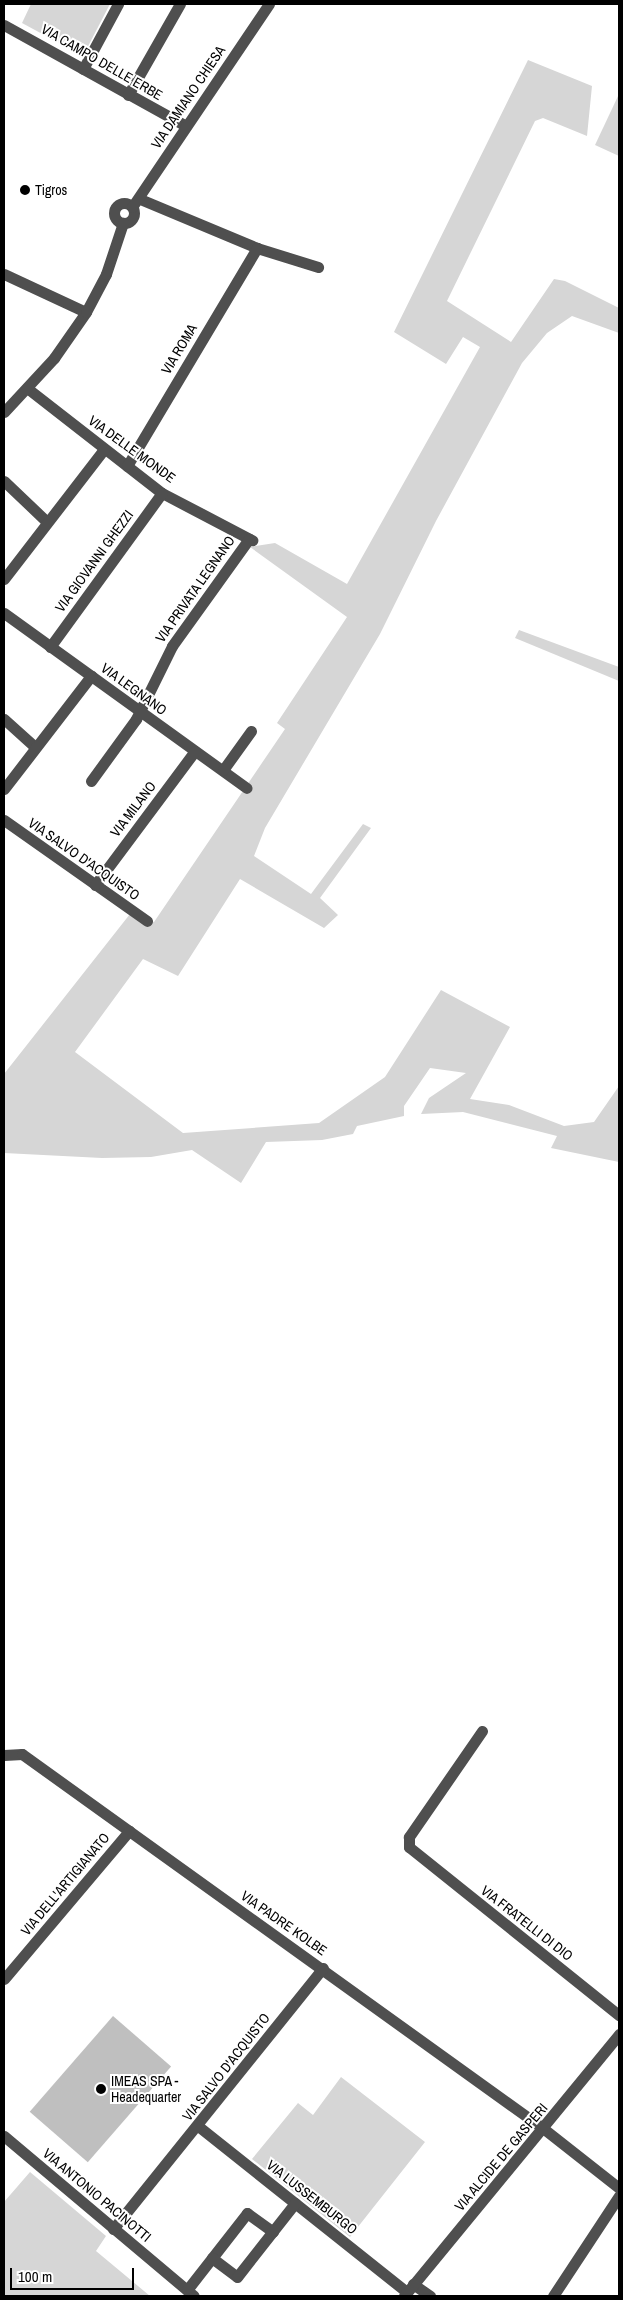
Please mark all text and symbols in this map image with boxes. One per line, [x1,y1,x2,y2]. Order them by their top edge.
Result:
street label: VIA CAMPO DELLE ERBE [38,20,166,104]
street label: VIA DAMIANO CHIESA [147,42,229,152]
place label: Tigros [35,182,67,198]
marker: Tigros [19,184,31,196]
street label: VIA ROMA [157,321,201,377]
street label: VIA DELLE MONDE [85,412,179,486]
street label: VIA GIOVANNI GHEZZI [51,507,137,615]
street label: VIA PRIVATA LEGNANO [152,532,238,646]
street label: VIA LEGNANO [98,659,170,719]
street label: VIA MILANO [107,778,159,840]
street label: VIA SALVO D'ACQUISTO [25,814,143,904]
street label: VIA DELL'ARTIGIANATO [17,1829,113,1939]
street label: VIA FRATELLI DI DIO [477,1882,577,1964]
street label: VIA PADRE KOLBE [237,1887,331,1959]
street label: VIA SALVO D'ACQUISTO [179,2010,273,2124]
place label: IMEAS SPA - Headequarter [111,2073,181,2106]
marker: IMEAS SPA - Headequarter [95,2083,107,2095]
street label: VIA ALCIDE DE GASPERI [451,2099,551,2215]
street label: VIA ANTONIO PACINOTTI [39,2144,155,2246]
street label: VIA LUSSEMBURGO [263,2156,361,2238]
scale bar [12,2258,136,2290]
text: 100 m [18,2266,52,2287]

